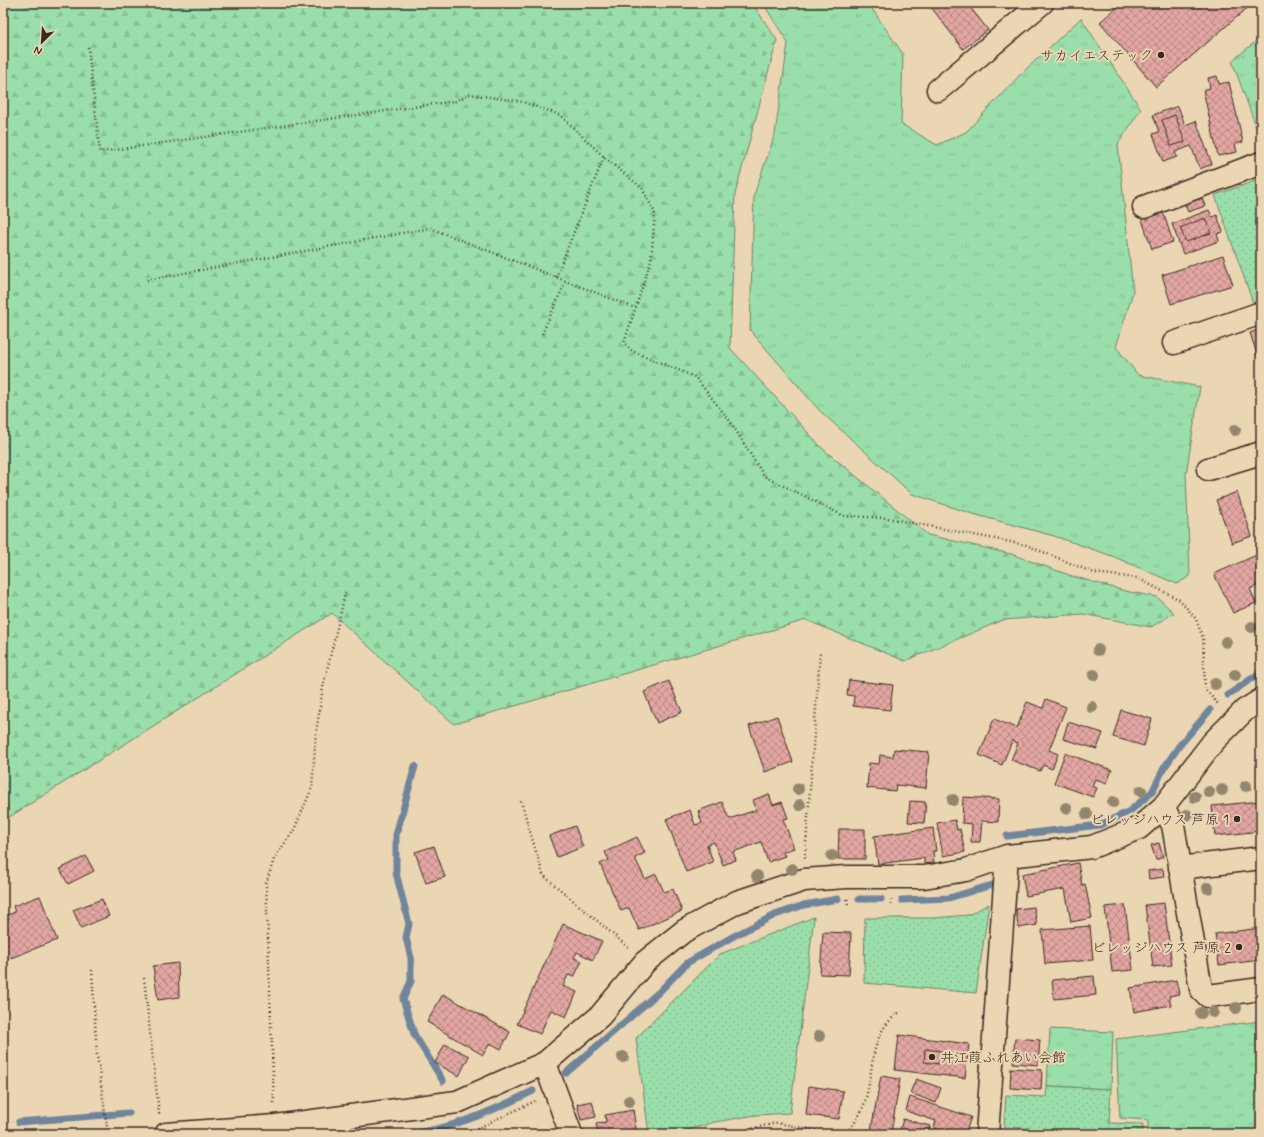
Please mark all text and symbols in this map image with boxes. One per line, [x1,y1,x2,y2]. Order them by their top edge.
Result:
north arrow [22,22,62,62]
text: N [32,42,44,58]
place label: サカイエステック [1040,47,1153,65]
marker: サカイエステック [1156,50,1166,60]
place label: ビレッジハウス 芦原 1 [1090,811,1229,829]
marker: ビレッジハウス 芦原 1 [1232,814,1242,824]
place label: ビレッジハウス 芦原 2 [1091,939,1231,957]
marker: ビレッジハウス 芦原 2 [1234,942,1244,952]
place label: 井江葭ふれあい会館 [940,1049,1066,1067]
marker: 井江葭ふれあい会館 [927,1052,937,1062]

